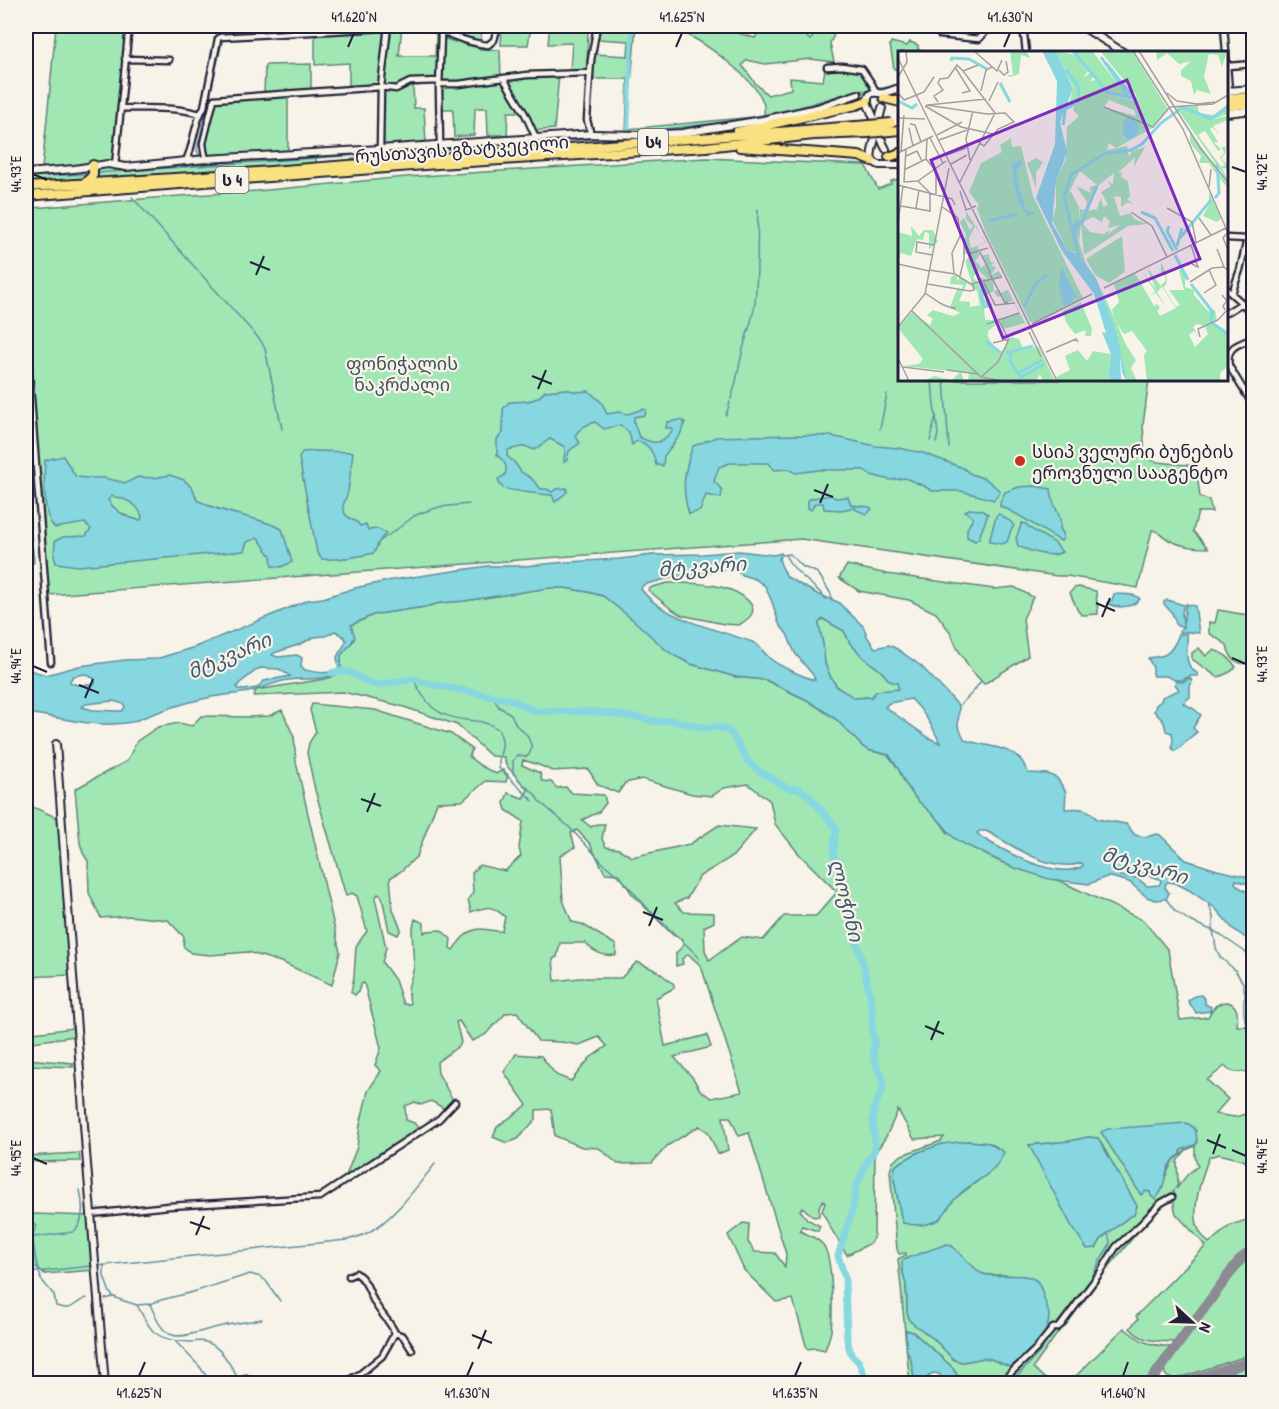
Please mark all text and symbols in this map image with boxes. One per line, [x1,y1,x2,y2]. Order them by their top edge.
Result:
text: 41.620°N [331,6,377,27]
text: 41.625°N [659,6,705,27]
text: 41.630°N [987,6,1033,27]
inset map [898,51,1228,381]
street label: რუსთავის გზატკეცილი [354,129,570,169]
road number: ს4 [638,129,668,155]
text: 44.92°E [1251,153,1272,191]
text: 44.93°E [5,155,26,192]
road number: ს 4 [216,167,248,193]
park label: ფონიჭალის ნაკრძალი [346,351,458,397]
place label: სსიპ ველური ბუნების ეროვნული სააგენტო [1032,439,1234,485]
marker: სსიპ ველური ბუნების ეროვნული სააგენტო [1013,454,1027,468]
water label: მტკვარი [657,549,748,583]
water label: მტკვარი [183,625,276,685]
text: 44.93°E [1251,645,1272,682]
text: 44.94°E [5,648,26,684]
water label: მტკვარი [1099,840,1193,891]
water label: ლოჭინი [824,856,871,946]
text: 44.94°E [1251,1138,1272,1174]
text: 44.95°E [5,1139,26,1176]
north arrow [1162,1292,1222,1352]
text: N [1194,1320,1218,1336]
text: 41.625°N [116,1382,162,1403]
text: 41.630°N [444,1382,490,1403]
text: 41.635°N [773,1382,817,1403]
text: 41.640°N [1101,1382,1145,1403]

